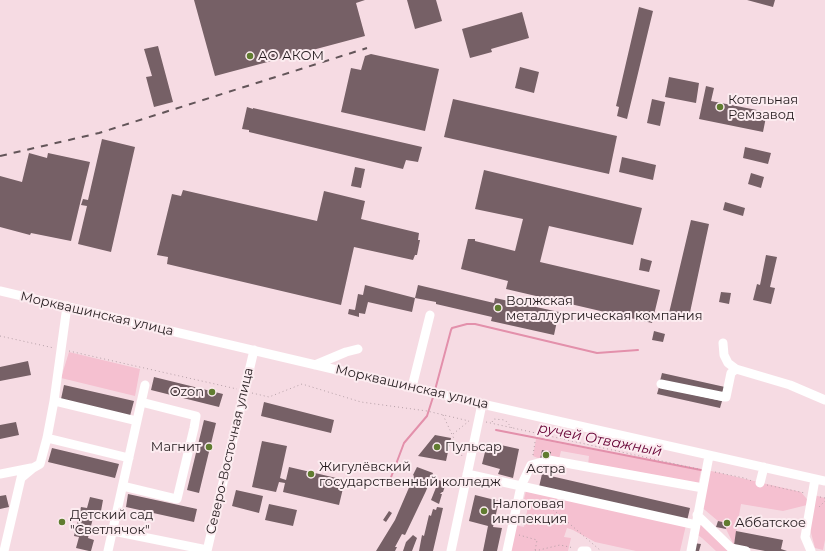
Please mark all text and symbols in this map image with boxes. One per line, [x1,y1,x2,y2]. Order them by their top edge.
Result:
place label: АО АКОМ [258,48,324,64]
marker: АО АКОМ [245,51,255,61]
place label: Котельная Ремзавод [728,92,798,123]
marker: Котельная Ремзавод [715,102,725,112]
street label: Морквашинская улица [19,289,175,339]
place label: Волжская металлургическая компания [506,293,703,324]
marker: Волжская металлургическая компания [493,303,503,313]
street label: Морквашинская улица [334,362,490,412]
street label: Северо-Восточная улица [203,366,257,536]
place label: Ozon [170,384,204,400]
marker: Ozon [207,387,217,397]
water label: ручей Отважный [537,420,663,460]
place label: Магнит [151,439,201,455]
place label: Пульсар [445,439,502,455]
marker: Магнит [204,442,214,452]
marker: Пульсар [432,442,442,452]
marker: Астра [541,450,551,460]
place label: Жигулёвский государственный колледж [319,459,501,490]
place label: Астра [526,461,566,477]
marker: Жигулёвский государственный колледж [306,469,316,479]
place label: Налоговая инспекция [492,496,567,527]
marker: Налоговая инспекция [479,506,489,516]
place label: Детский сад "Светлячок" [70,507,153,538]
place label: Аббатское [735,515,806,531]
marker: Детский сад "Светлячок" [57,517,67,527]
marker: Аббатское [722,518,732,528]

